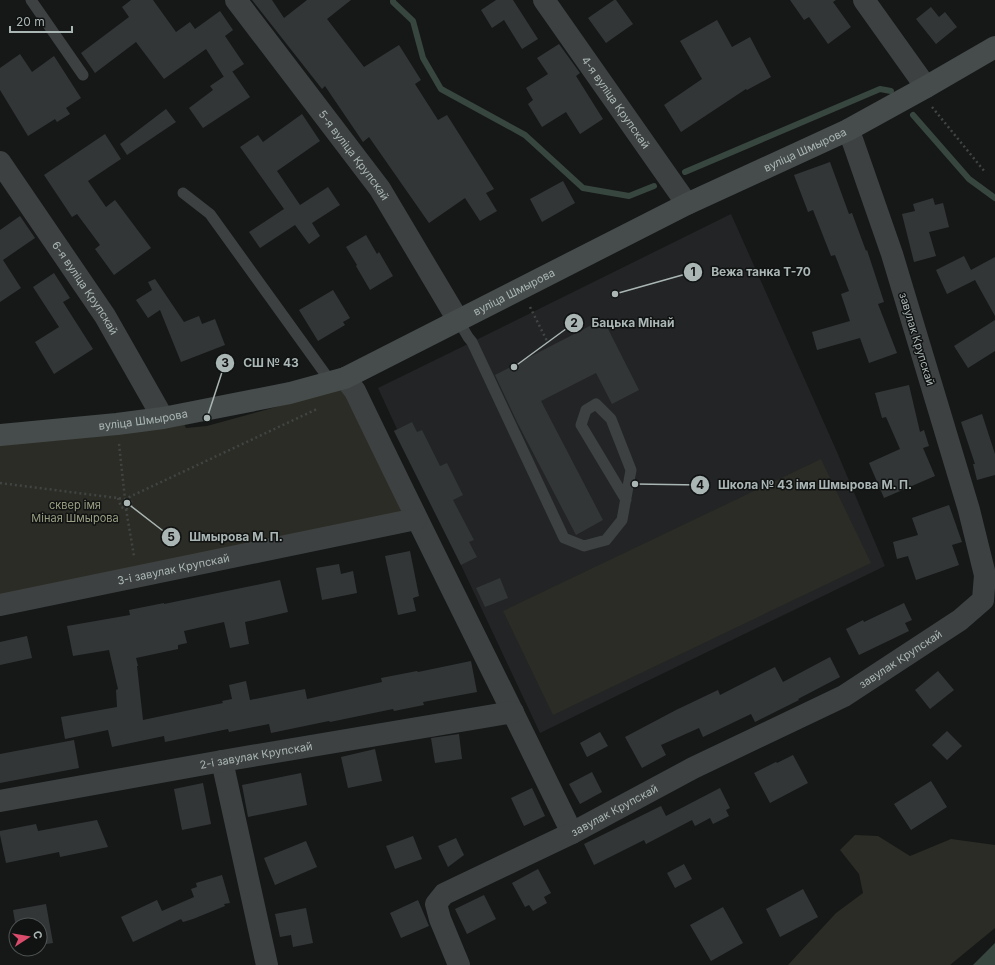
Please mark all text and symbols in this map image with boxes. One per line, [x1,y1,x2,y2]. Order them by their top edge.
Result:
scale bar [10,8,72,34]
text: 20 m [16,14,45,29]
street label: 4-я вуліца Крупскай [579,53,653,151]
street label: 5-я вуліца Крупскай [316,107,392,203]
street label: вуліца Шмырова [761,125,849,175]
street label: 6-я вуліца Крупскай [49,238,121,337]
callout: Вежа танка Т-70 [683,260,819,284]
text: 1 [690,264,696,279]
text: Вежа танка Т-70 [711,264,811,279]
street label: вуліца Шмырова [471,265,557,319]
street label: завулак Крупскай [896,291,938,387]
callout: Бацька Мінай [564,311,682,335]
text: 2 [570,315,578,330]
text: Бацька Мінай [592,315,674,330]
callout: СШ № 43 [215,351,307,375]
text: 3 [221,355,229,370]
text: СШ № 43 [243,355,299,370]
street label: вуліца Шмырова [98,406,189,433]
callout: Школа № 43 імя Шмырова М. П. [690,473,920,497]
text: 4 [696,477,704,492]
text: Школа № 43 імя Шмырова М. П. [718,477,912,492]
park label: сквер імя Міная Шмырова [31,498,119,525]
callout: Шмырова М. П. [161,525,291,549]
text: 5 [167,529,175,544]
text: Шмырова М. П. [189,529,283,544]
street label: 3-і завулак Крупскай [116,551,231,588]
street label: завулак Крупскай [856,627,945,691]
street label: 2-і завулак Крупскай [198,739,313,772]
street label: завулак Крупскай [568,781,660,839]
north arrow [8,917,48,957]
text: С [30,929,45,940]

